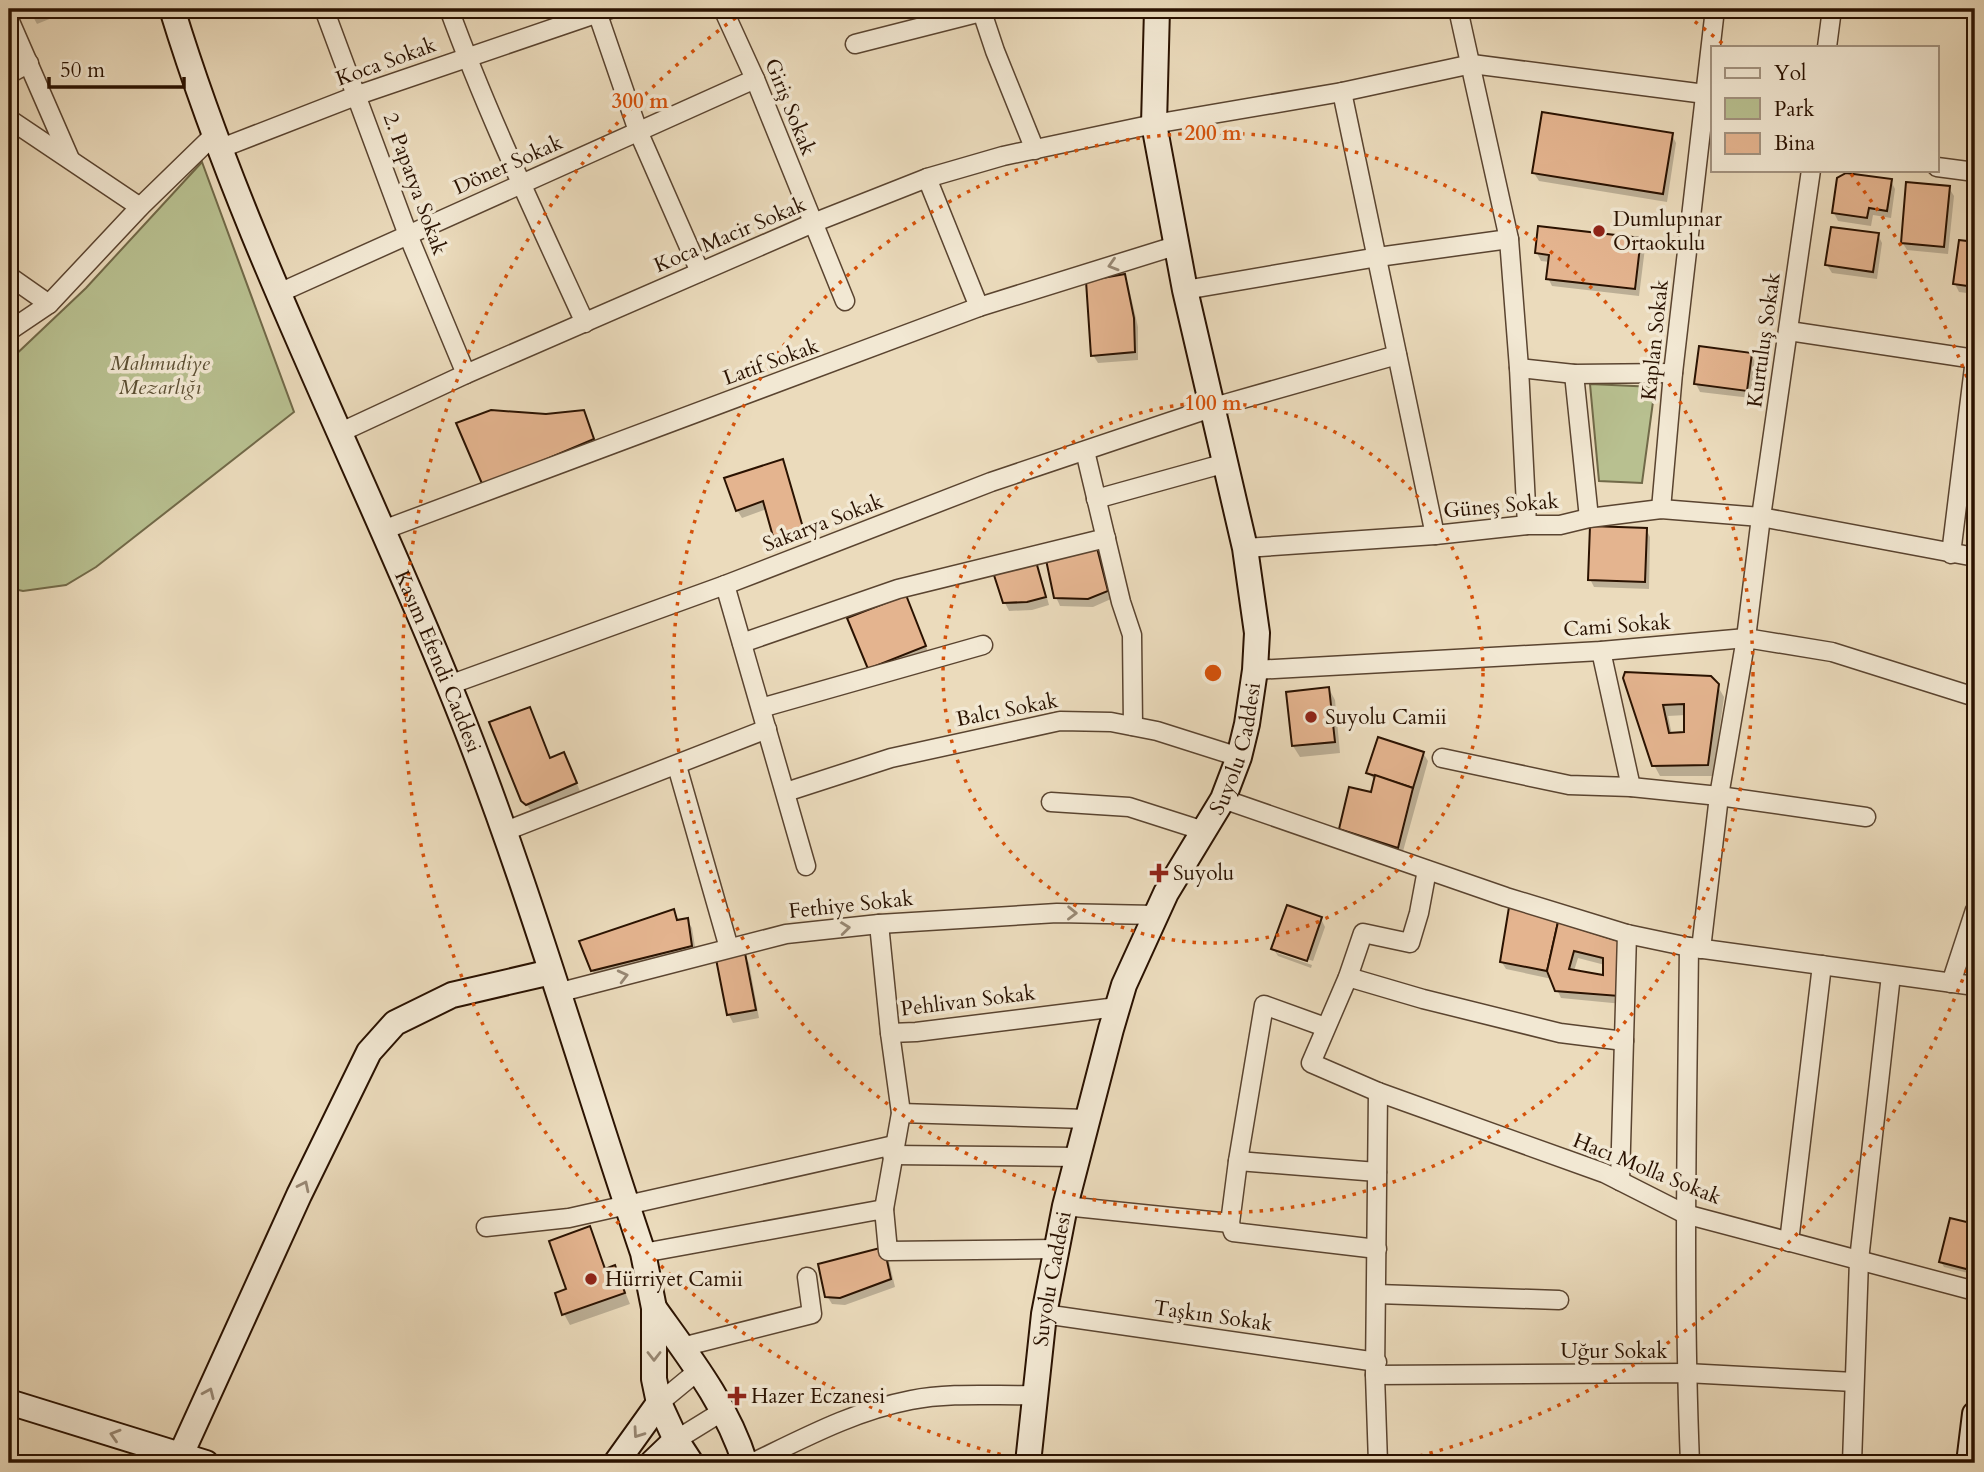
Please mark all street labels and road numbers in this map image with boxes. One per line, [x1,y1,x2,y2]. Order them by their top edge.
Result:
street label: Koca Sokak [332,30,441,94]
street label: Giriş Sokak [757,54,823,161]
street label: 2. Papatya Sokak [376,109,454,260]
street label: Döner Sokak [449,128,568,202]
street label: Koca Macir Sokak [650,190,811,280]
street label: Kurtuluş Sokak [1740,270,1788,409]
street label: Kaplan Sokak [1634,277,1676,402]
street label: Latif Sokak [719,331,824,393]
street label: Sakarya Sokak [759,486,888,559]
street label: Güneş Sokak [1442,486,1561,525]
street label: Kasım Efendi Caddesi [388,566,489,757]
street label: Cami Sokak [1562,608,1673,644]
street label: Suyolu Caddesi [1202,680,1268,820]
street label: Balcı Sokak [954,686,1061,734]
street label: Fethiye Sokak [787,884,916,926]
street label: Pehlivan Sokak [899,978,1038,1024]
street label: Hacı Molla Sokak [1568,1126,1726,1212]
street label: Suyolu Caddesi [1026,1208,1078,1348]
street label: Taşkın Sokak [1152,1293,1275,1339]
street label: Uğur Sokak [1560,1337,1668,1366]

